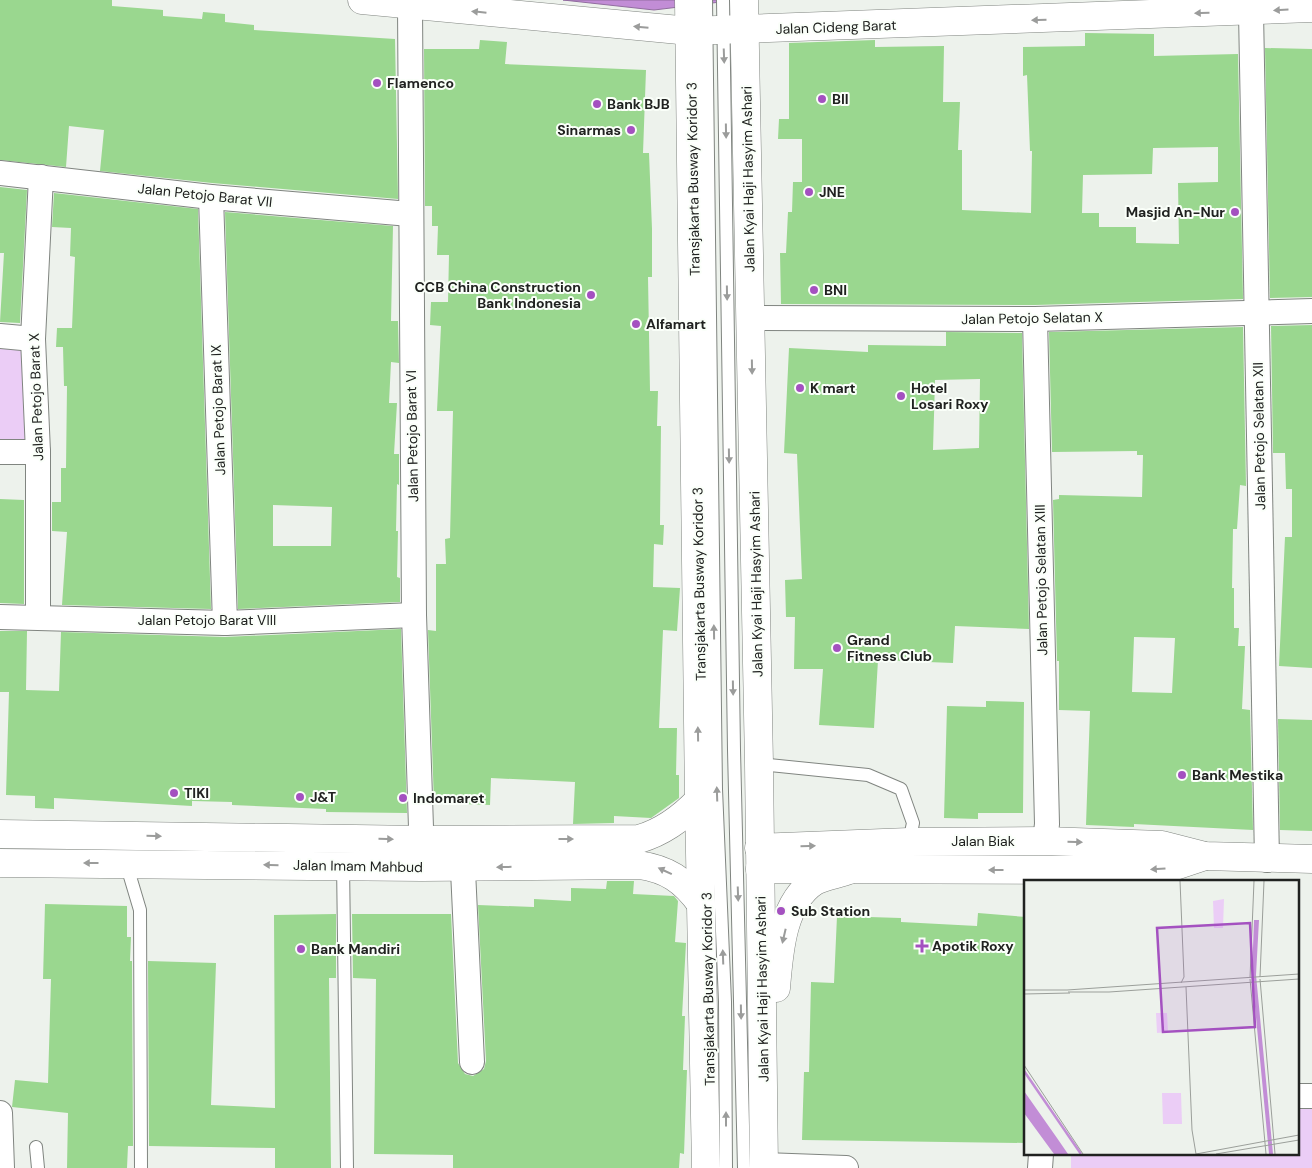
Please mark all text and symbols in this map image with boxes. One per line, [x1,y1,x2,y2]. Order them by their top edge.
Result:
one-way arrow [1273,6,1289,14]
one-way arrow [471,7,487,15]
one-way arrow [1194,10,1210,18]
street label: Jalan Cideng Barat [775,16,897,38]
one-way arrow [1031,16,1047,24]
one-way arrow [633,23,649,31]
one-way arrow [720,48,728,64]
place label: Flamenco [387,74,454,92]
marker: Flamenco [371,77,383,89]
street label: Transjakarta Busway Koridor 3 [682,82,704,276]
street label: Jalan Kyai Haji Hasyim Ashari [737,86,759,272]
place label: BII [832,90,849,108]
marker: BII [816,93,828,105]
place label: Bank BJB [607,95,670,113]
marker: Bank BJB [591,98,603,110]
place label: Sinarmas [557,121,621,139]
one-way arrow [722,123,730,139]
marker: Sinarmas [625,124,637,136]
street label: Jalan Petojo Barat VII [137,179,273,211]
place label: JNE [819,183,845,201]
marker: JNE [803,186,815,198]
place label: Masjid An-Nur [1126,203,1225,221]
marker: Masjid An-Nur [1229,206,1241,218]
place label: CCB China Construction Bank Indonesia [415,278,581,312]
place label: BNI [824,281,847,299]
marker: BNI [808,284,820,296]
one-way arrow [723,286,731,302]
marker: CCB China Construction Bank Indonesia [585,289,597,301]
street label: Jalan Petojo Selatan X [961,308,1103,328]
place label: Alfamart [646,315,706,333]
marker: Alfamart [630,318,642,330]
street label: Jalan Petojo Barat X [25,333,47,461]
street label: Jalan Petojo Barat IX [207,344,229,476]
one-way arrow [748,359,756,375]
street label: Jalan Petojo Selatan XII [1249,362,1269,510]
street label: Jalan Petojo Barat VI [402,370,422,502]
place label: K mart [810,379,856,397]
place label: Hotel Losari Roxy [911,379,989,413]
marker: K mart [794,382,806,394]
marker: Hotel Losari Roxy [895,390,907,402]
one-way arrow [725,448,733,464]
street label: Transjakarta Busway Koridor 3 [688,487,710,681]
street label: Jalan Kyai Haji Hasyim Ashari [745,491,767,677]
street label: Jalan Petojo Selatan XIII [1031,504,1051,656]
street label: Jalan Petojo Barat VIII [138,611,276,629]
one-way arrow [710,624,718,640]
place label: Grand Fitness Club [847,631,932,665]
marker: Grand Fitness Club [831,642,843,654]
one-way arrow [729,681,737,697]
one-way arrow [694,726,702,742]
place label: Bank Mestika [1192,766,1283,784]
marker: Bank Mestika [1176,769,1188,781]
place label: TIKI [184,784,209,802]
one-way arrow [712,786,720,802]
marker: TIKI [168,787,180,799]
place label: J&T [310,788,336,806]
place label: Indomaret [413,789,485,807]
marker: J&T [294,791,306,803]
marker: Indomaret [397,792,409,804]
one-way arrow [146,832,162,840]
street label: Jalan Biak [951,832,1015,850]
one-way arrow [558,835,574,843]
one-way arrow [378,836,394,844]
one-way arrow [1068,839,1084,847]
one-way arrow [800,842,816,850]
street label: Jalan Imam Mahbud [293,856,423,876]
one-way arrow [83,859,99,867]
one-way arrow [263,861,279,869]
one-way arrow [496,863,512,871]
one-way arrow [1150,865,1166,873]
one-way arrow [988,866,1004,874]
one-way arrow [658,867,672,875]
inset map [1024,880,1300,1156]
one-way arrow [734,887,742,903]
street label: Transjakarta Busway Koridor 3 [697,892,719,1086]
street label: Jalan Kyai Haji Hasyim Ashari [751,896,773,1082]
place label: Sub Station [791,902,870,920]
marker: Sub Station [775,905,787,917]
one-way arrow [780,929,788,944]
place label: Apotik Roxy [932,937,1014,955]
place label: Bank Mandiri [311,940,400,958]
marker: Apotik Roxy [916,940,928,952]
marker: Bank Mandiri [295,943,307,955]
one-way arrow [719,949,727,965]
one-way arrow [737,1004,745,1020]
one-way arrow [721,1111,729,1127]

